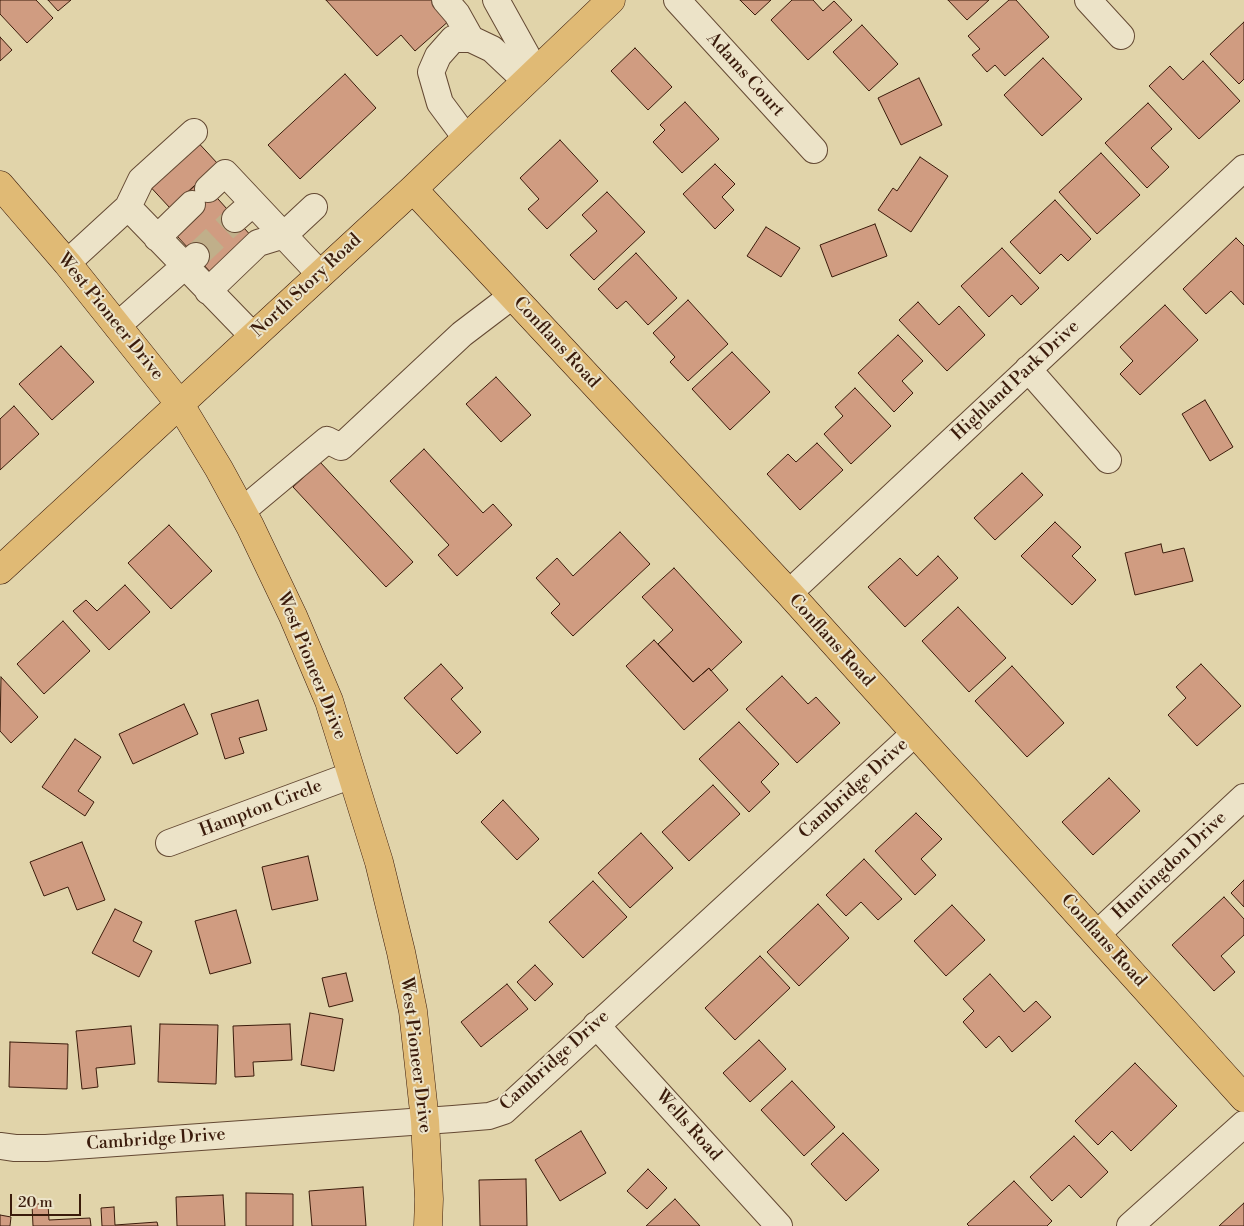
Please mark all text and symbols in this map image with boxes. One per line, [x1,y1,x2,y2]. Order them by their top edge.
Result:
street label: Adams Court [701,28,789,122]
street label: North Story Road [248,230,366,342]
street label: West Pioneer Drive [52,249,168,385]
street label: Conflans Road [508,293,604,393]
street label: Highland Park Drive [948,316,1084,446]
street label: West Pioneer Drive [272,589,350,743]
street label: Conflans Road [784,590,878,692]
street label: Cambridge Drive [795,734,913,844]
street label: Hampton Circle [197,776,325,842]
street label: Huntingdon Drive [1108,808,1232,924]
street label: Conflans Road [1056,890,1150,992]
street label: West Pioneer Drive [395,976,435,1134]
street label: Cambridge Drive [496,1006,614,1116]
street label: Wells Road [650,1086,726,1166]
street label: Cambridge Drive [86,1124,226,1156]
scale bar [12,1184,84,1216]
text: 20 m [18,1193,53,1212]

